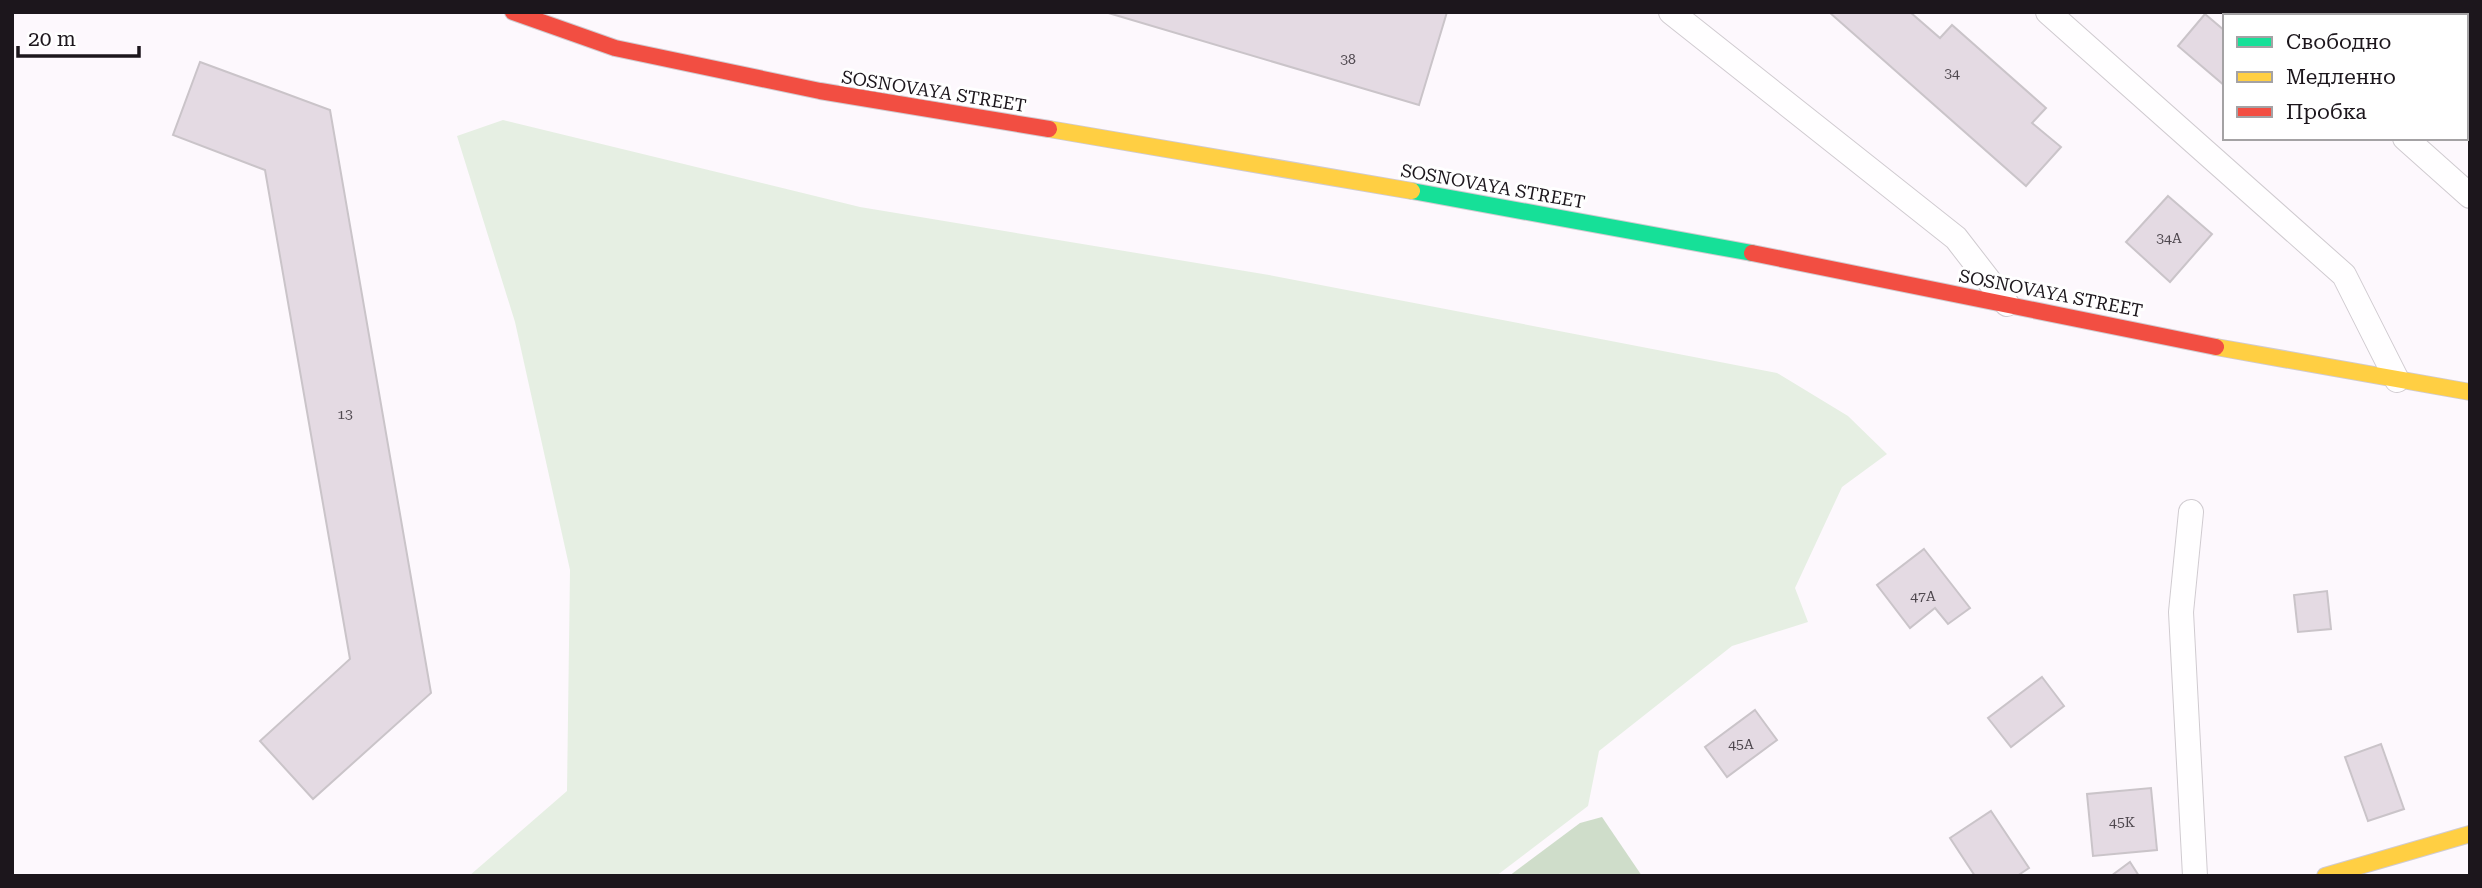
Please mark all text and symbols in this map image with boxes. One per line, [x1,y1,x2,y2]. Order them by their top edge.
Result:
scale bar [18,14,138,58]
legend [2223,14,2468,140]
text: 20 m [28,27,76,51]
text: Свободно [2286,30,2392,54]
house number: 38 [1340,51,1356,67]
house number: 34 [1944,65,1960,81]
text: Медленно [2286,65,2396,89]
street label: SOSNOVAYA STREET [840,66,1028,116]
text: Пробка [2286,100,2367,124]
street label: SOSNOVAYA STREET [1399,159,1587,213]
house number: 34А [2156,230,2182,246]
street label: SOSNOVAYA STREET [1957,265,2145,321]
house number: 13 [337,406,353,422]
house number: 47А [1910,588,1936,604]
house number: 45А [1728,736,1754,752]
house number: 45К [2109,814,2135,830]

